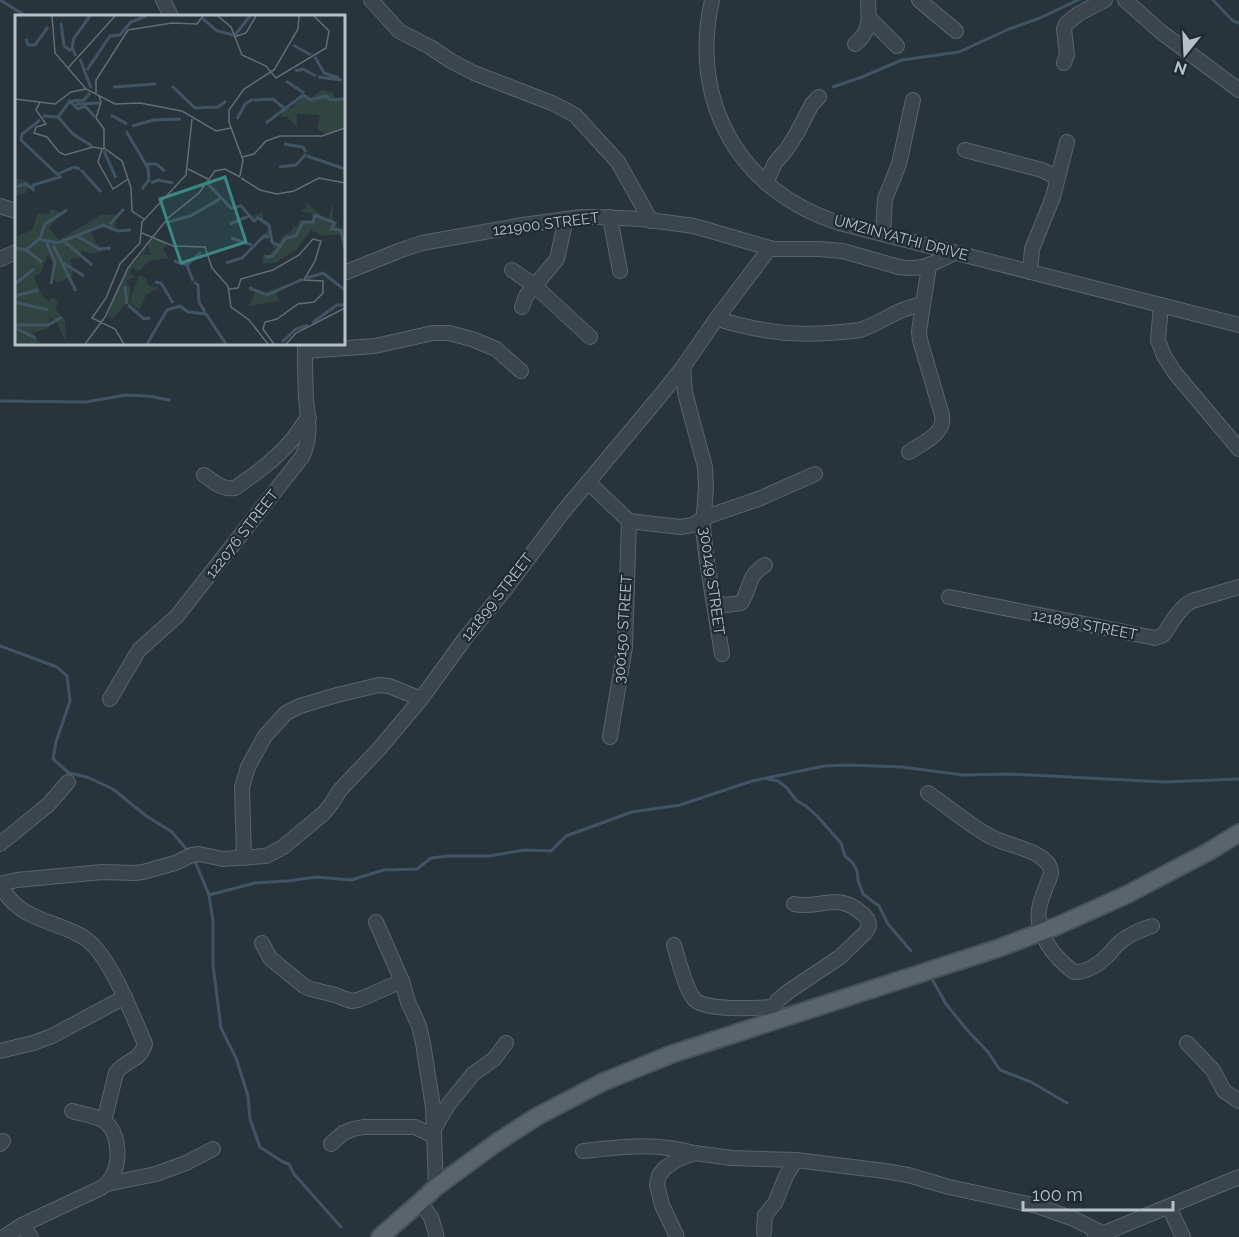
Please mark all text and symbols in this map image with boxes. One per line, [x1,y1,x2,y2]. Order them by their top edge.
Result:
inset map [15,15,345,345]
north arrow [1155,24,1215,84]
text: N [1172,57,1189,79]
street label: 121900 STREET [492,209,600,239]
street label: UMZINYATHI DRIVE [832,211,970,265]
street label: 122076 STREET [202,486,282,582]
street label: 300149 STREET [695,526,729,636]
street label: 121899 STREET [457,550,537,644]
street label: 300150 STREET [610,574,636,684]
street label: 121898 STREET [1031,606,1139,644]
scale bar [1023,1174,1173,1212]
text: 100 m [1032,1184,1083,1205]

